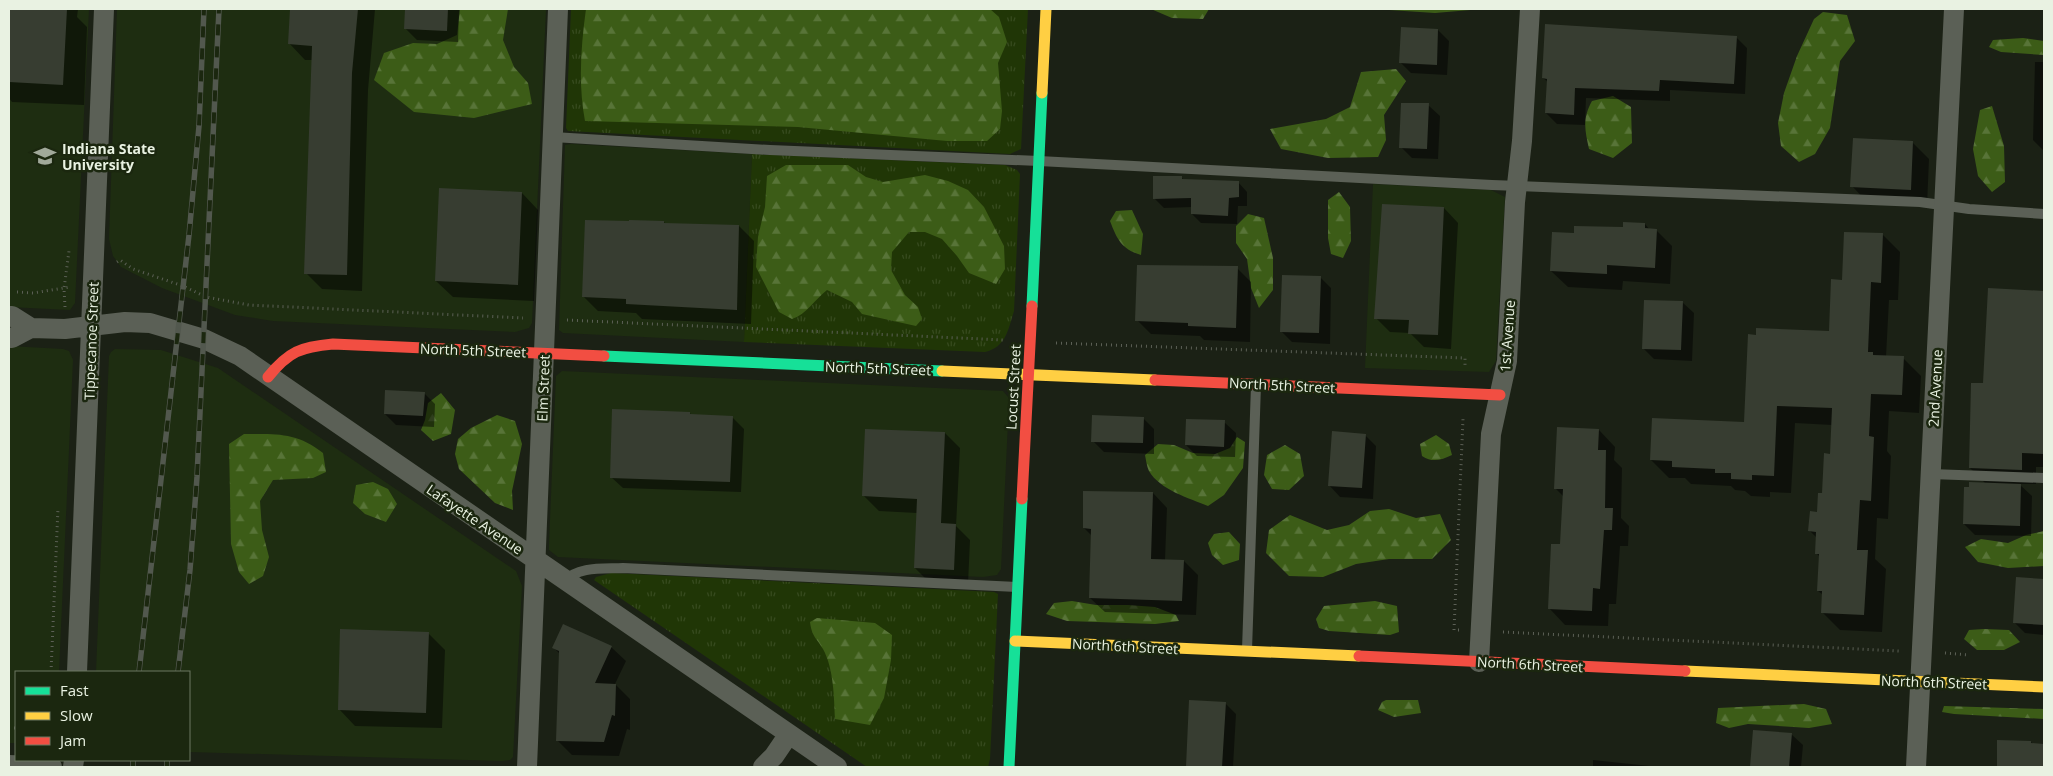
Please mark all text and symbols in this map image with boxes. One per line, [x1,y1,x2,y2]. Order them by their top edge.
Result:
place label: Indiana State University [62,139,155,174]
school or university icon: Indiana State University [32,143,58,169]
street label: Tippecanoe Street [79,282,103,400]
street label: 1st Avenue [1495,299,1519,373]
street label: North 5th Street [420,339,526,361]
street label: Locust Street [1001,344,1025,430]
street label: 2nd Avenue [1923,349,1947,427]
street label: Elm Street [532,354,554,422]
street label: North 5th Street [825,357,931,379]
street label: North 5th Street [1228,373,1336,397]
street label: Lafayette Avenue [423,480,527,558]
street label: North 6th Street [1071,634,1179,658]
street label: North 6th Street [1476,652,1584,676]
legend [15,671,190,761]
street label: North 6th Street [1881,671,1987,693]
text: Fast [60,680,89,700]
text: Slow [60,705,93,725]
text: Jam [58,730,86,750]

